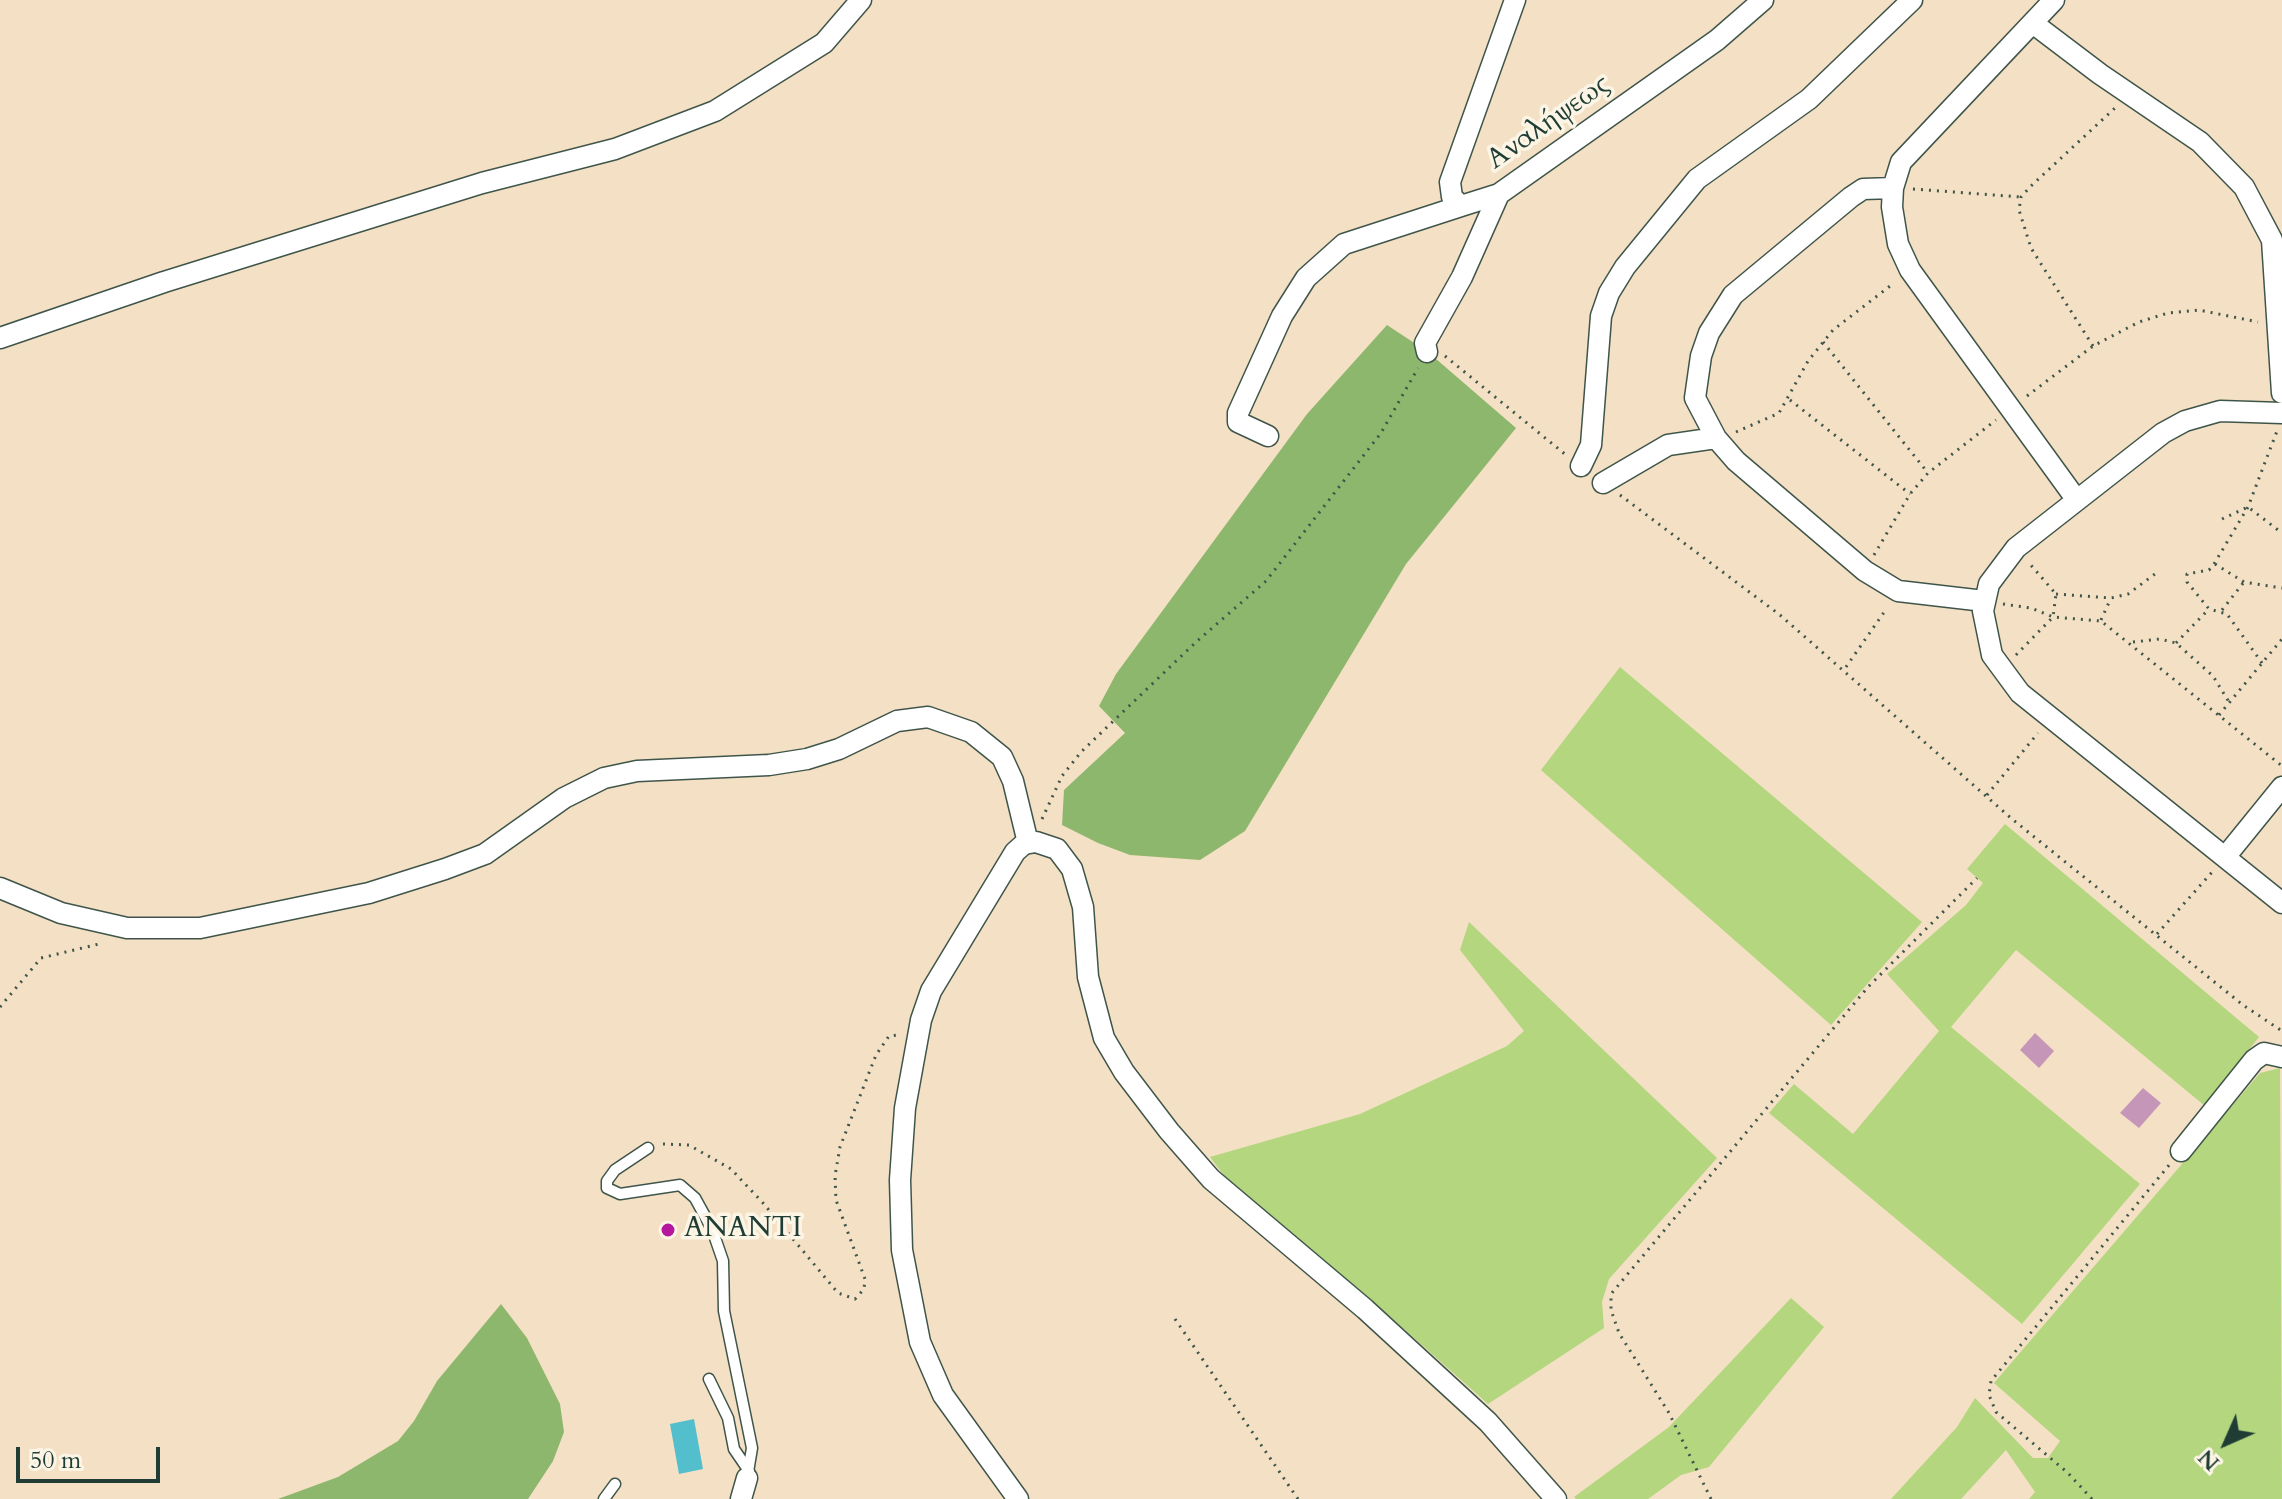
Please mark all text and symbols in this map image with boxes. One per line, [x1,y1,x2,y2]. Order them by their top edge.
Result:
street label: Αναλήψεως [1481,68,1617,178]
place label: ΑΝΑΝΤΙ [684,1213,802,1247]
marker: ΑΝΑΝΤΙ [659,1221,677,1239]
north arrow [2186,1403,2266,1483]
scale bar [20,1431,164,1481]
text: N [2192,1443,2226,1477]
text: 50 m [30,1444,81,1477]

